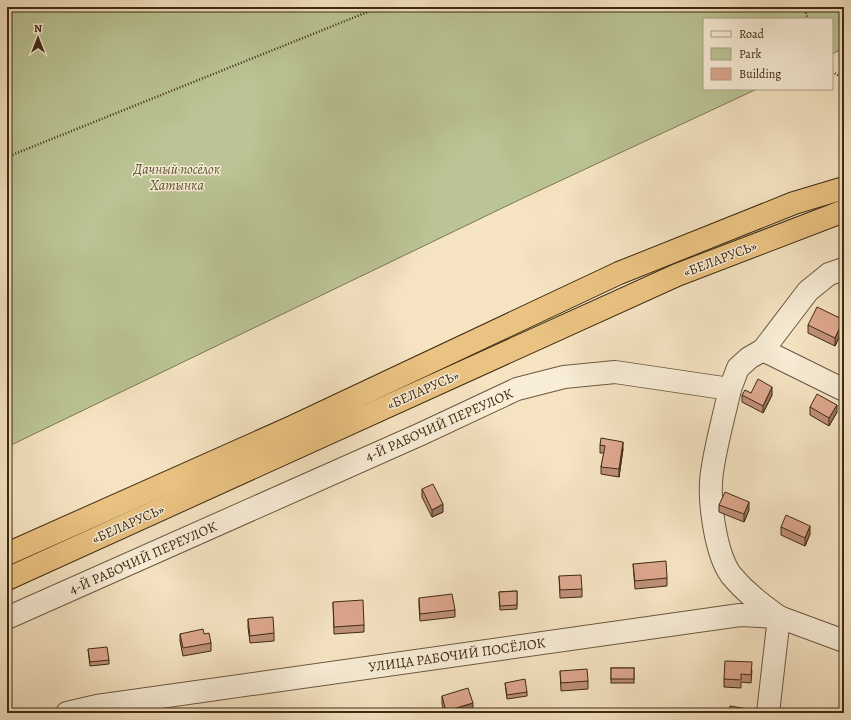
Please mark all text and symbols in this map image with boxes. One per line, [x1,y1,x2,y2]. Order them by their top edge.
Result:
north arrow [18,18,58,58]
legend [703,18,833,90]
text: N [34,21,42,36]
text: Road [739,26,765,42]
text: Park [739,46,762,62]
text: Building [739,66,781,82]
park label: Дачный посёлок Хатынка [133,160,220,195]
street label: «БЕЛАРУСЬ» [680,236,760,282]
street label: «БЕЛАРУСЬ» [384,366,462,414]
street label: 4-Й РАБОЧИЙ ПЕРЕУЛОК [362,384,516,466]
street label: «БЕЛАРУСЬ» [89,500,167,548]
street label: 4-Й РАБОЧИЙ ПЕРЕУЛОК [66,517,220,599]
street label: УЛИЦА РАБОЧИЙ ПОСЁЛОК [367,633,547,677]

